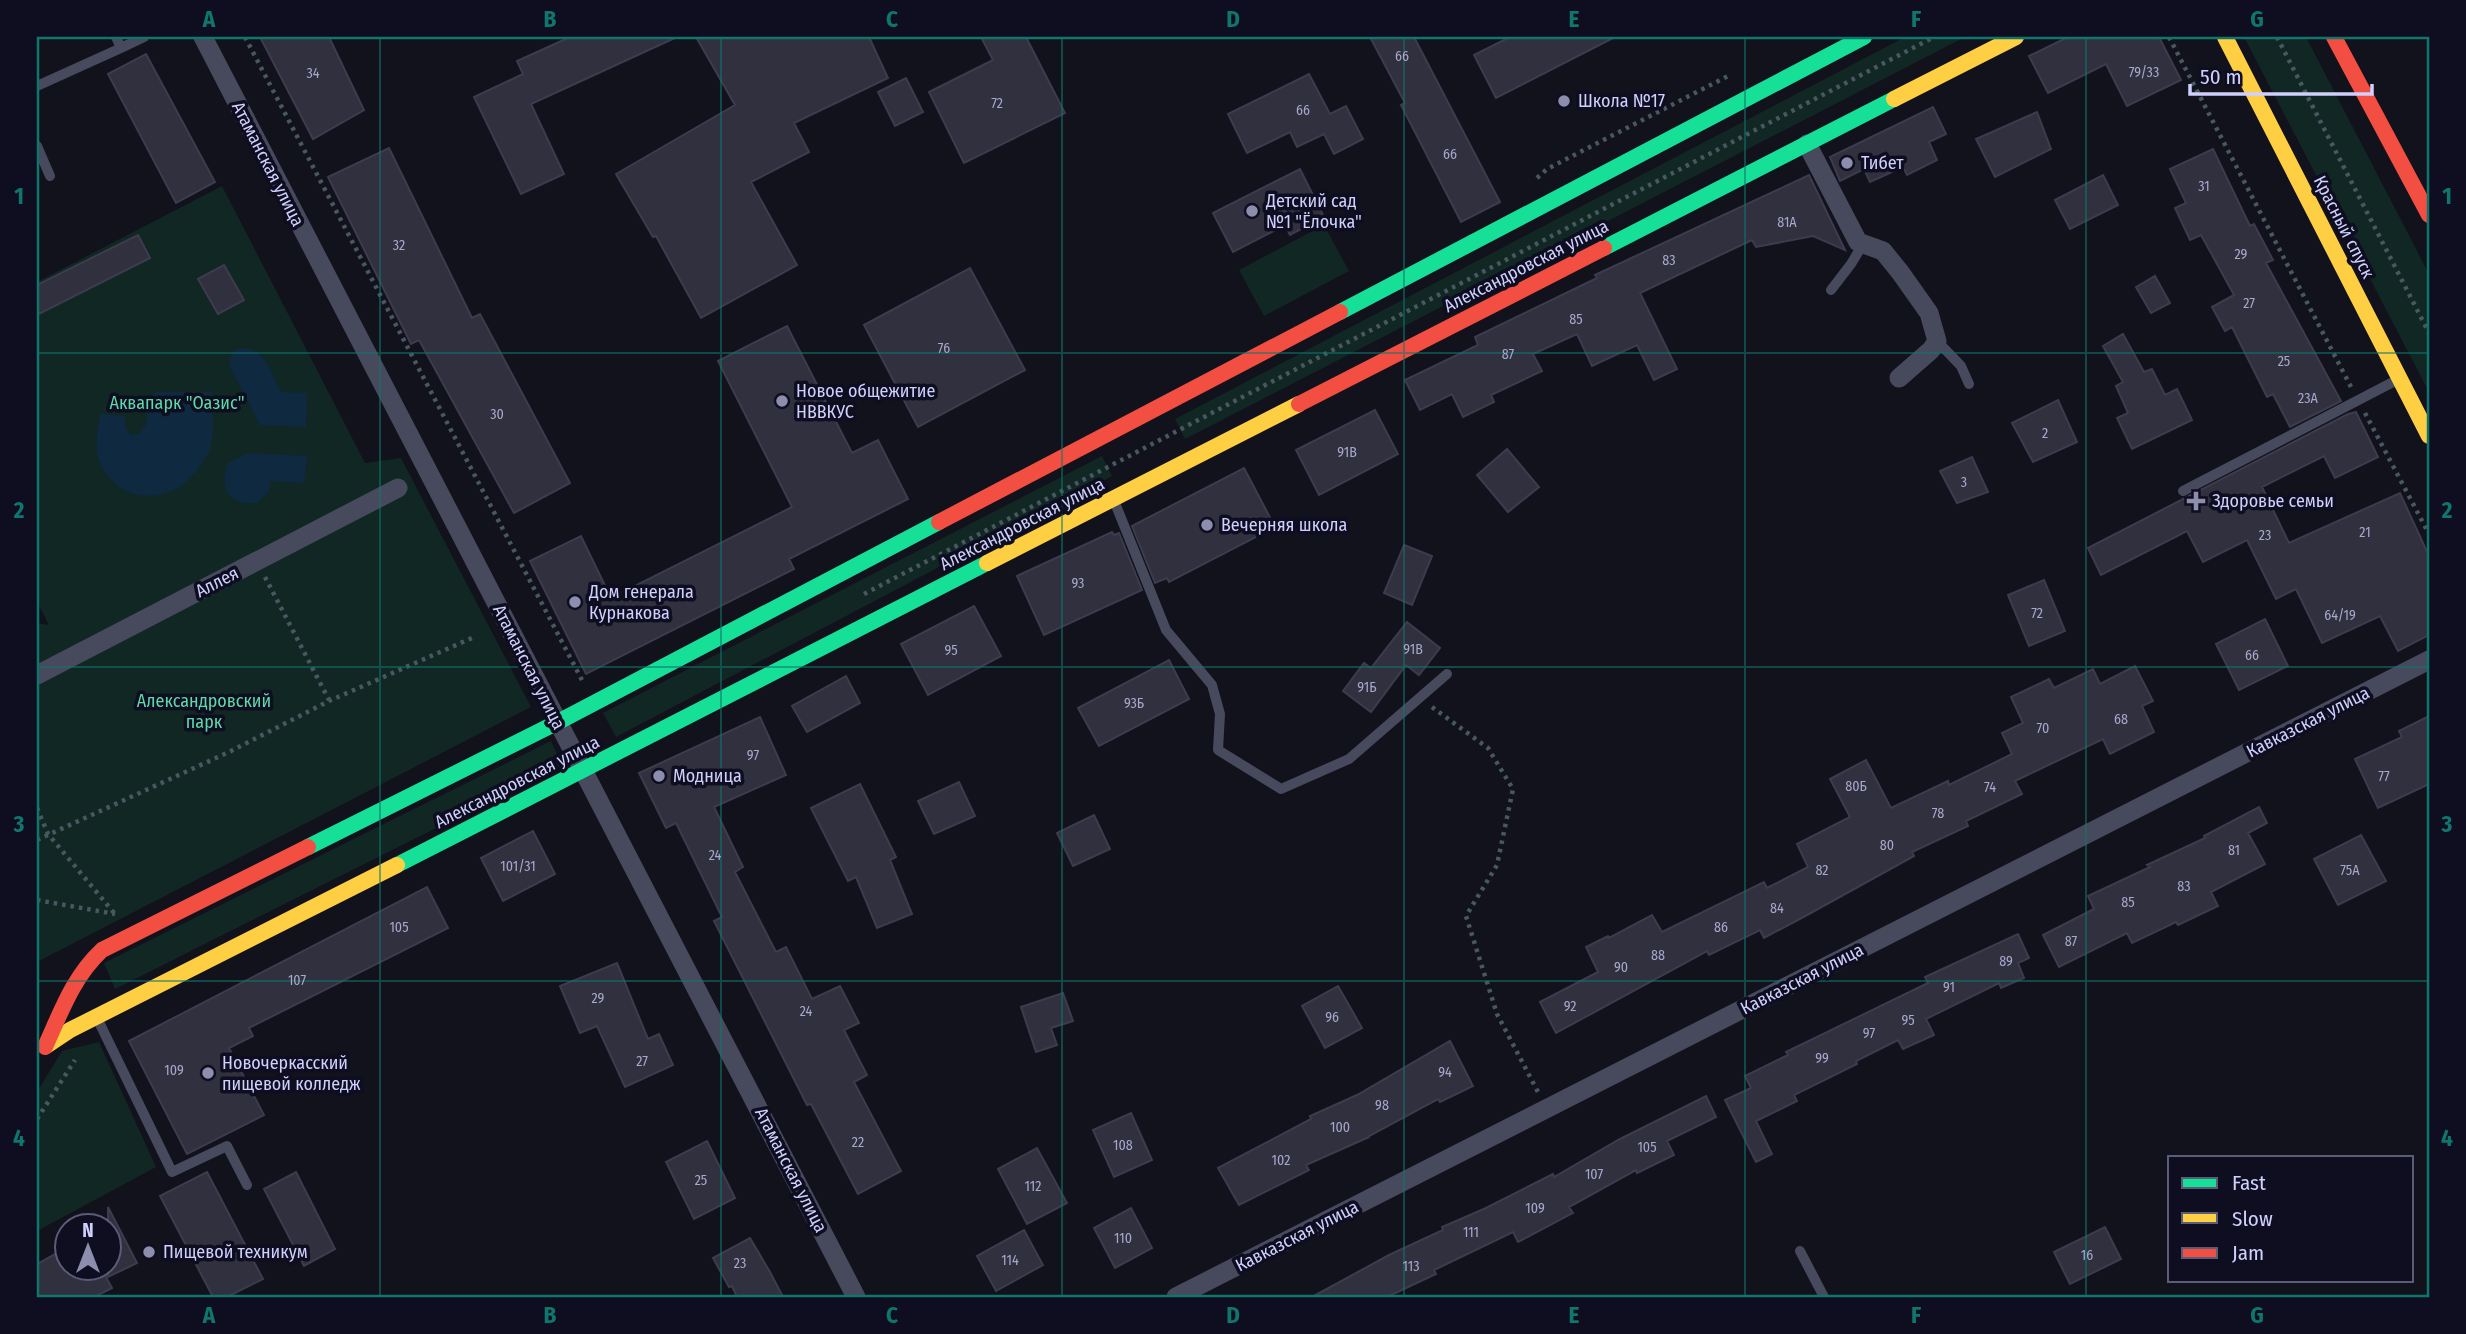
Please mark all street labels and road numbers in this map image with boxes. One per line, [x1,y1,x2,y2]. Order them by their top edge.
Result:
street label: Атаманская улица [227,98,309,230]
street label: Красный спуск [2309,172,2380,283]
street label: Александровская улица [1440,215,1612,317]
street label: Александровская улица [936,473,1108,575]
street label: Аллея [192,562,242,602]
street label: Атаманская улица [488,601,570,733]
street label: Кавказская улица [2243,681,2373,762]
street label: Александровская улица [431,731,603,833]
street label: Кавказская улица [1737,938,1867,1019]
street label: Атаманская улица [750,1104,832,1236]
street label: Кавказская улица [1232,1195,1362,1276]

